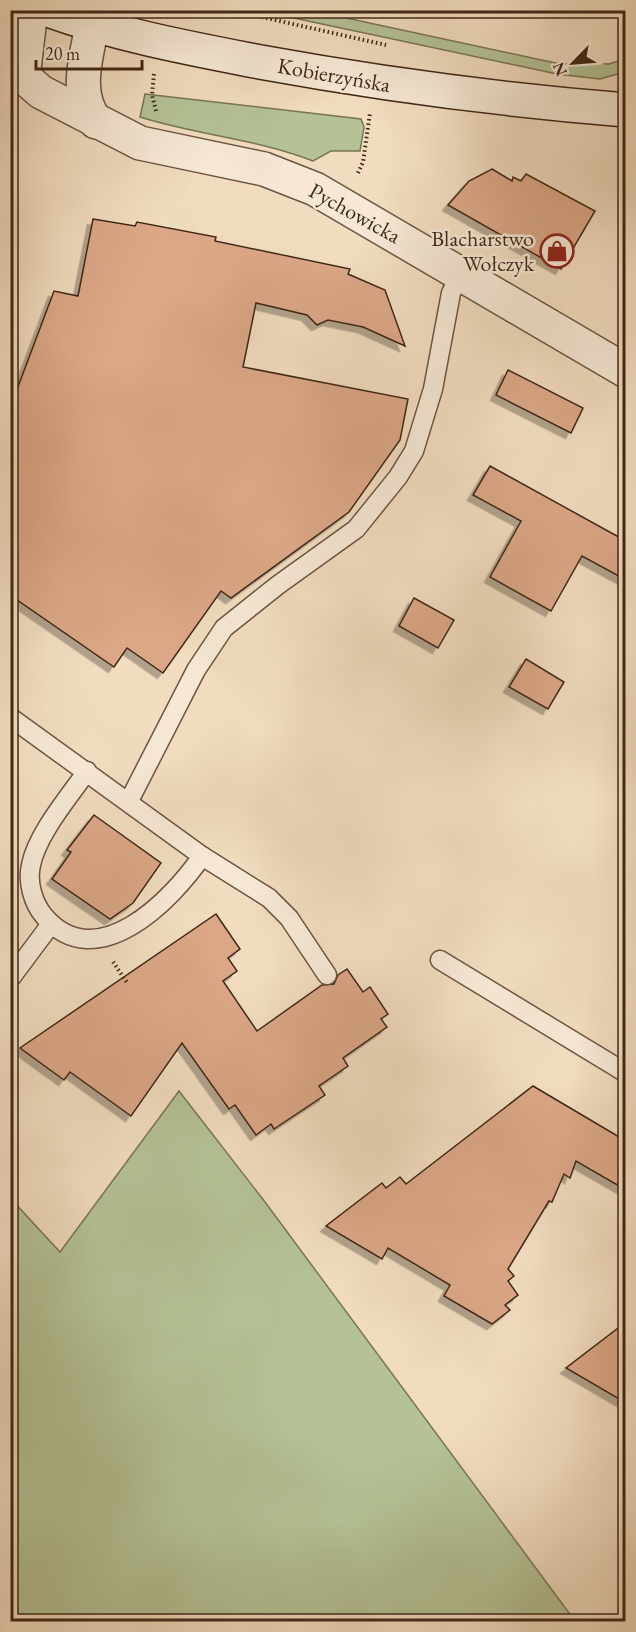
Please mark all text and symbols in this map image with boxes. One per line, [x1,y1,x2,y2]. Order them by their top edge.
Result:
scale bar [36,33,142,71]
north arrow [543,33,603,93]
text: 20 m [45,42,80,65]
street label: Kobierzyńska [275,51,393,99]
text: N [548,59,572,79]
street label: Pychowicka [304,176,406,250]
place label: Blacharstwo Wołczyk [431,224,535,278]
shop icon: Blacharstwo Wołczyk [539,233,575,269]

